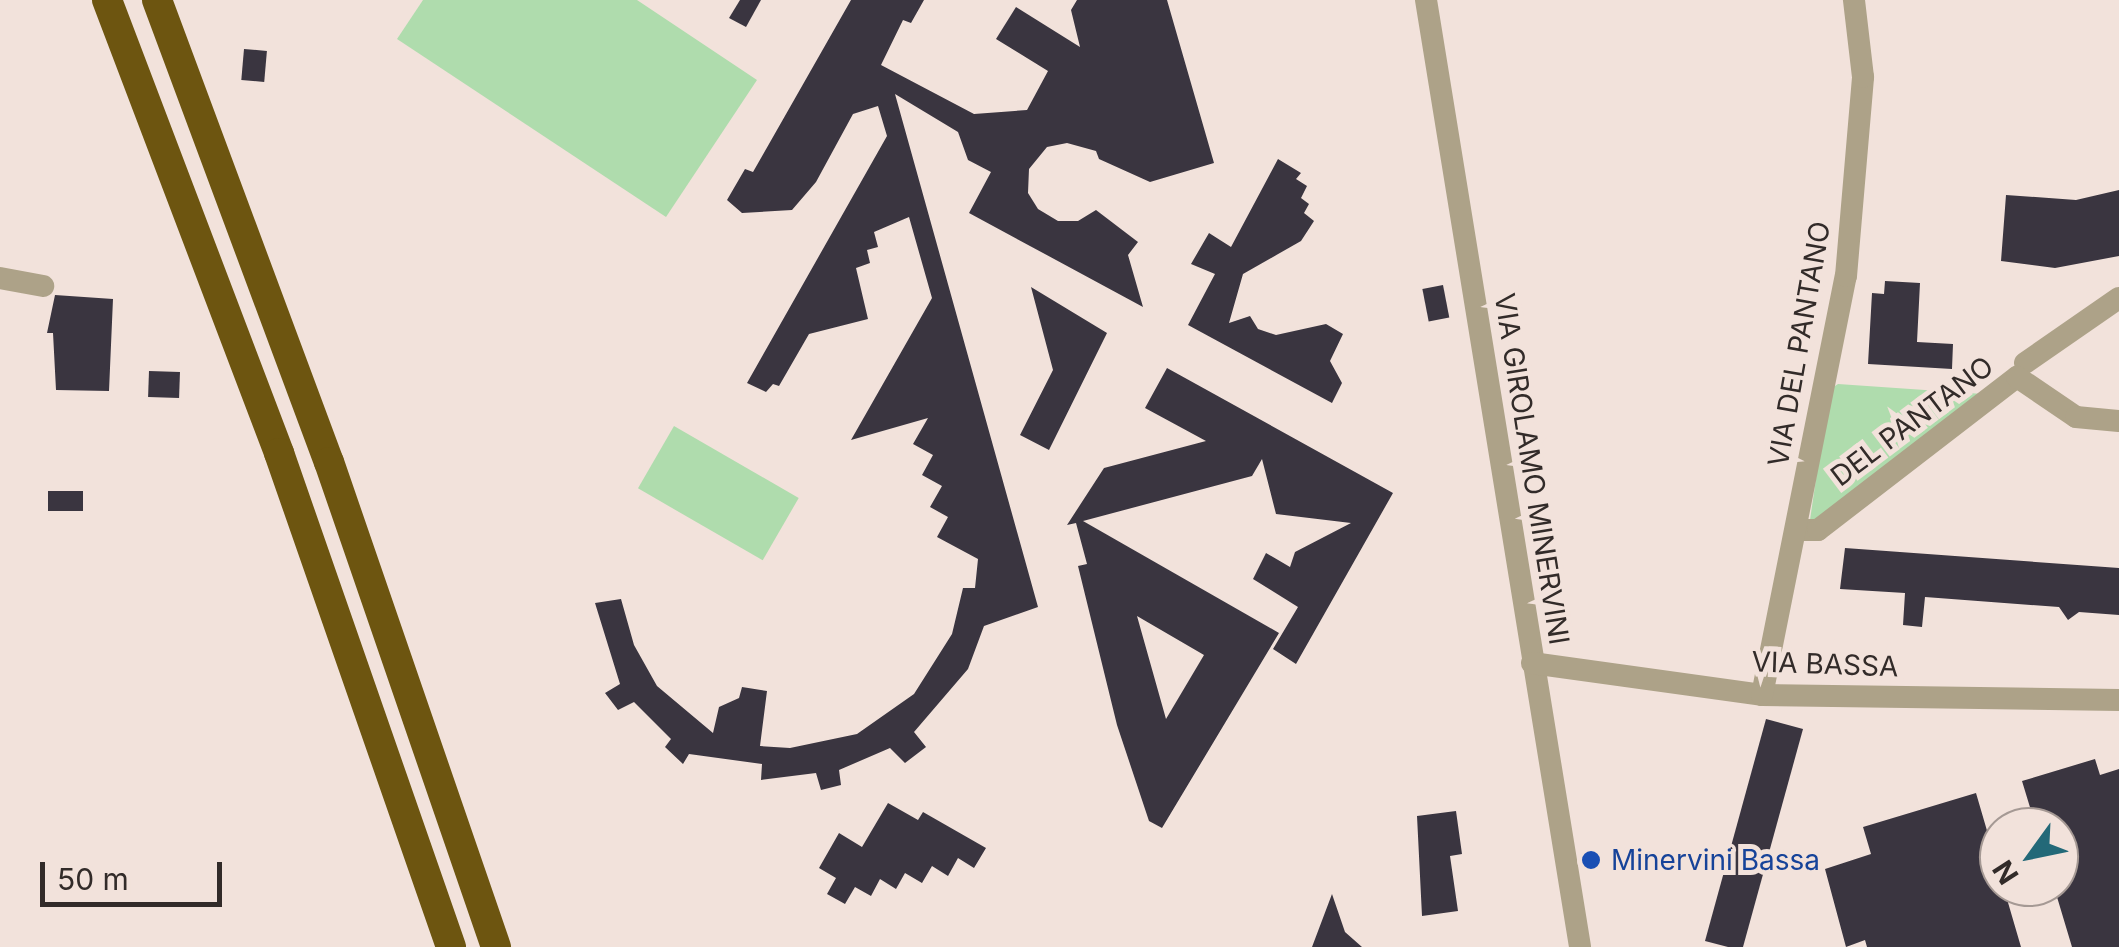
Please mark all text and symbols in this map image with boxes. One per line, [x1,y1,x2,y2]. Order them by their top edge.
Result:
street label: VIA DEL PANTANO [1761,219,1837,469]
street label: VIA GIROLAMO MINERVINI [1488,291,1576,647]
street label: DEL PANTANO [1824,349,2000,493]
street label: VIA BASSA [1751,645,1899,683]
north arrow [1979,807,2079,907]
scale bar [45,842,228,904]
place label: Minervini Bassa [1611,843,1820,877]
marker: Minervini Bassa [1580,849,1602,871]
text: N [1985,854,2026,890]
text: 50 m [57,861,129,897]

